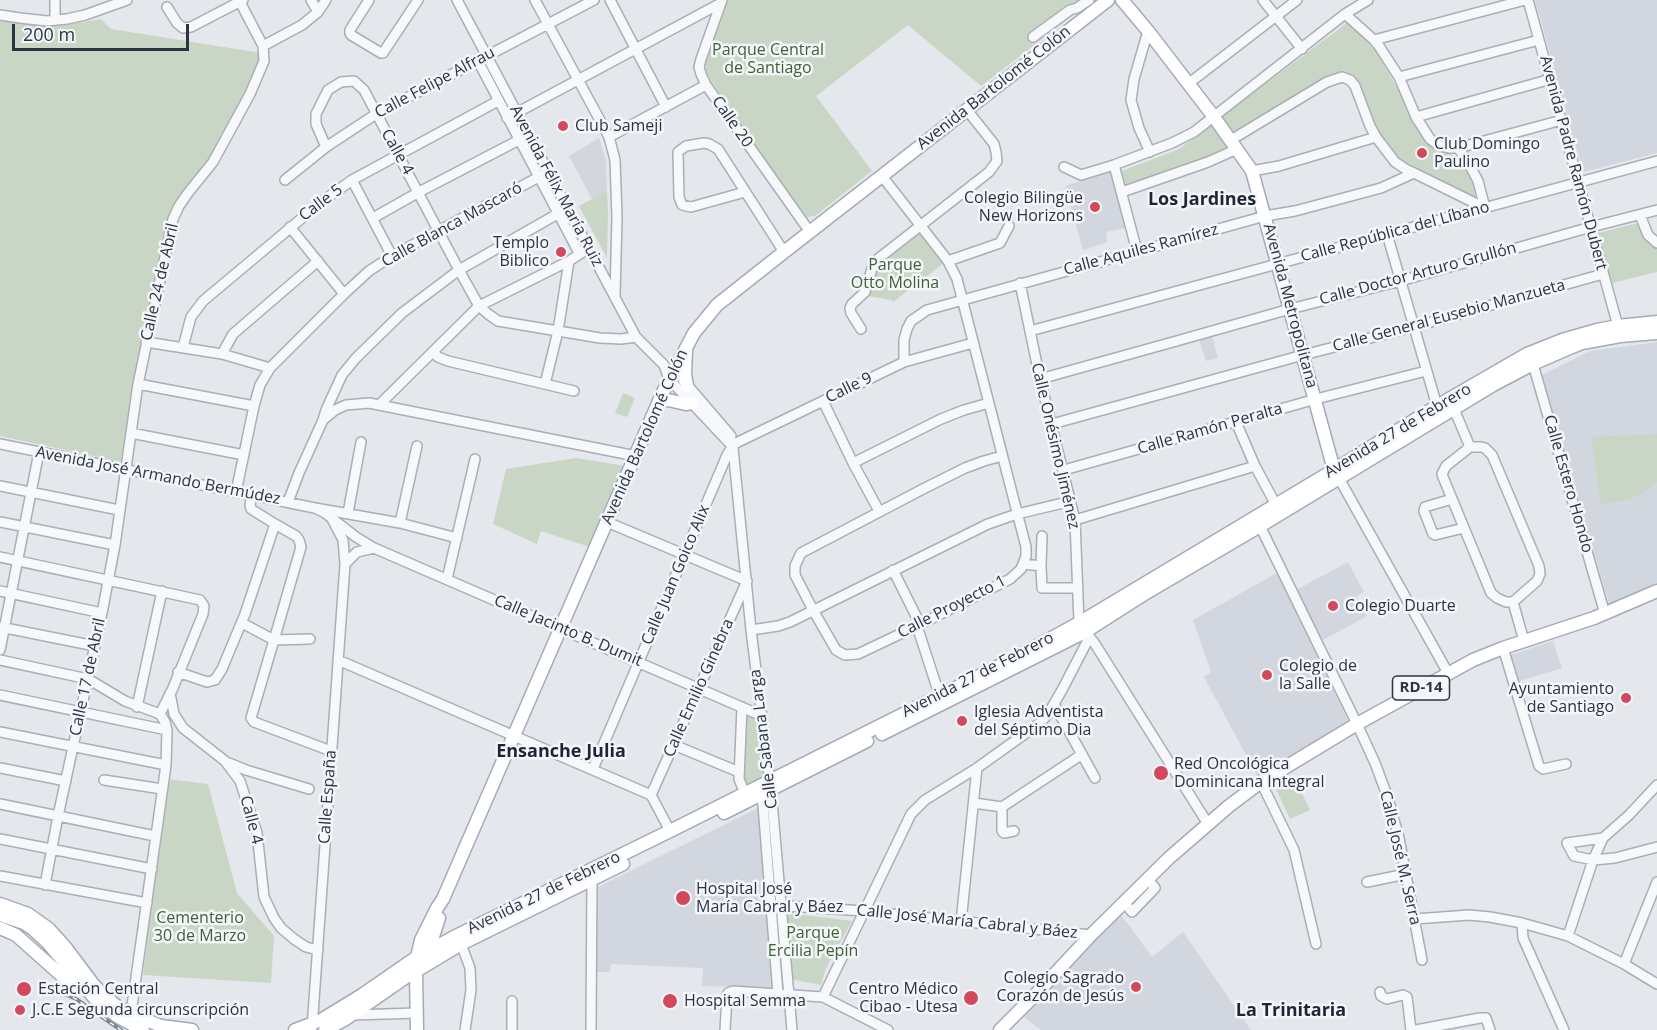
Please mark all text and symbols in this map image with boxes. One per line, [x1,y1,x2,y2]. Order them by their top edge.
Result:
scale bar [15,12,192,50]
text: 200 m [23,22,75,46]
street label: Avenida Bartolomé Colón [913,22,1075,154]
park label: Parque Central de Santiago [712,40,824,78]
street label: Calle Felipe Alfrau [372,43,498,123]
street label: Avenida Padre Ramón Dubert [1535,54,1611,272]
street label: Calle 20 [707,93,757,151]
street label: Avenida Félix María Ruiz [505,102,607,270]
place label: Club Sameji [575,116,662,136]
marker: Club Sameji [556,119,570,133]
street label: Calle 4 [377,126,417,178]
place label: Club Domingo Paulino [1434,134,1540,172]
marker: Club Domingo Paulino [1415,146,1429,160]
street label: Calle Blanca Mascaró [378,178,526,272]
street label: Calle 5 [296,180,346,226]
place label: Colegio Bilingüe New Horizons [964,188,1083,226]
district label: Los Jardines [1148,189,1256,211]
street label: Calle República del Líbano [1298,198,1492,266]
marker: Colegio Bilingüe New Horizons [1088,200,1102,214]
street label: Calle Aquiles Ramírez [1062,220,1220,280]
street label: Calle 24 de Abril [137,221,183,343]
street label: Avenida Metropolitana [1259,222,1321,390]
place label: Templo Biblico [493,233,549,271]
street label: Calle Doctor Arturo Grullón [1317,238,1519,310]
marker: Templo Biblico [554,245,568,259]
park label: Parque Otto Molina [851,255,939,293]
street label: Calle General Eusebio Manzueta [1331,276,1567,356]
street label: Avenida Bartolomé Colón [598,346,692,528]
street label: Calle Onésimo Jiménez [1027,361,1083,531]
street label: Calle 9 [823,369,875,407]
street label: Avenida 27 de Febrero [1321,380,1475,482]
street label: Calle Ramón Peralta [1135,399,1285,459]
street label: Calle Estero Hondo [1539,413,1597,555]
street label: Avenida José Armando Bermúdez [34,443,282,509]
street label: Calle Juan Goico Alix [638,502,714,648]
street label: Calle Proyecto 1 [895,571,1009,643]
street label: Calle Jacinto B. Dumit [491,591,645,671]
place label: Colegio Duarte [1345,596,1456,616]
marker: Colegio Duarte [1326,599,1340,613]
street label: Calle 17 de Abril [66,616,110,738]
street label: Calle Emilio Ginebra [660,616,738,760]
street label: Avenida 27 de Febrero [899,628,1057,722]
place label: Colegio de la Salle [1279,656,1357,694]
street label: Calle Sabana Larga [746,668,782,810]
marker: Colegio de la Salle [1260,668,1274,682]
road number: RD-14 [1392,676,1450,700]
place label: Ayuntamiento de Santiago [1509,679,1614,717]
marker: Ayuntamiento de Santiago [1619,691,1633,705]
place label: Iglesia Adventista del Séptimo Dia [974,702,1104,740]
marker: Iglesia Adventista del Séptimo Dia [955,714,969,728]
district label: Ensanche Julia [496,741,626,763]
street label: Calle España [315,749,341,845]
place label: Red Oncológica Dominicana Integral [1174,754,1324,792]
marker: Red Oncológica Dominicana Integral [1152,764,1170,782]
street label: Calle José M. Serra [1375,789,1425,927]
street label: Calle 4 [235,794,267,846]
street label: Avenida 27 de Febrero [464,848,624,938]
place label: Hospital José María Cabral y Báez [696,879,843,917]
marker: Hospital José María Cabral y Báez [674,889,692,907]
street label: Calle José María Cabral y Báez [856,901,1078,943]
park label: Cementerio 30 de Marzo [154,908,246,946]
park label: Parque Ercilia Pepín [768,923,858,961]
place label: Colegio Sagrado Corazón de Jesús [996,968,1124,1006]
place label: Estación Central [38,979,158,999]
place label: Centro Médico Cibao - Utesa [849,979,958,1017]
marker: Estación Central [15,980,33,998]
marker: Colegio Sagrado Corazón de Jesús [1129,980,1143,994]
marker: Centro Médico Cibao - Utesa [962,989,980,1007]
place label: Hospital Semma [684,991,806,1011]
marker: Hospital Semma [661,992,679,1010]
place label: J.C.E Segunda circunscripción [32,1000,249,1020]
district label: La Trinitaria [1236,1000,1346,1022]
marker: J.C.E Segunda circunscripción [13,1003,27,1017]

